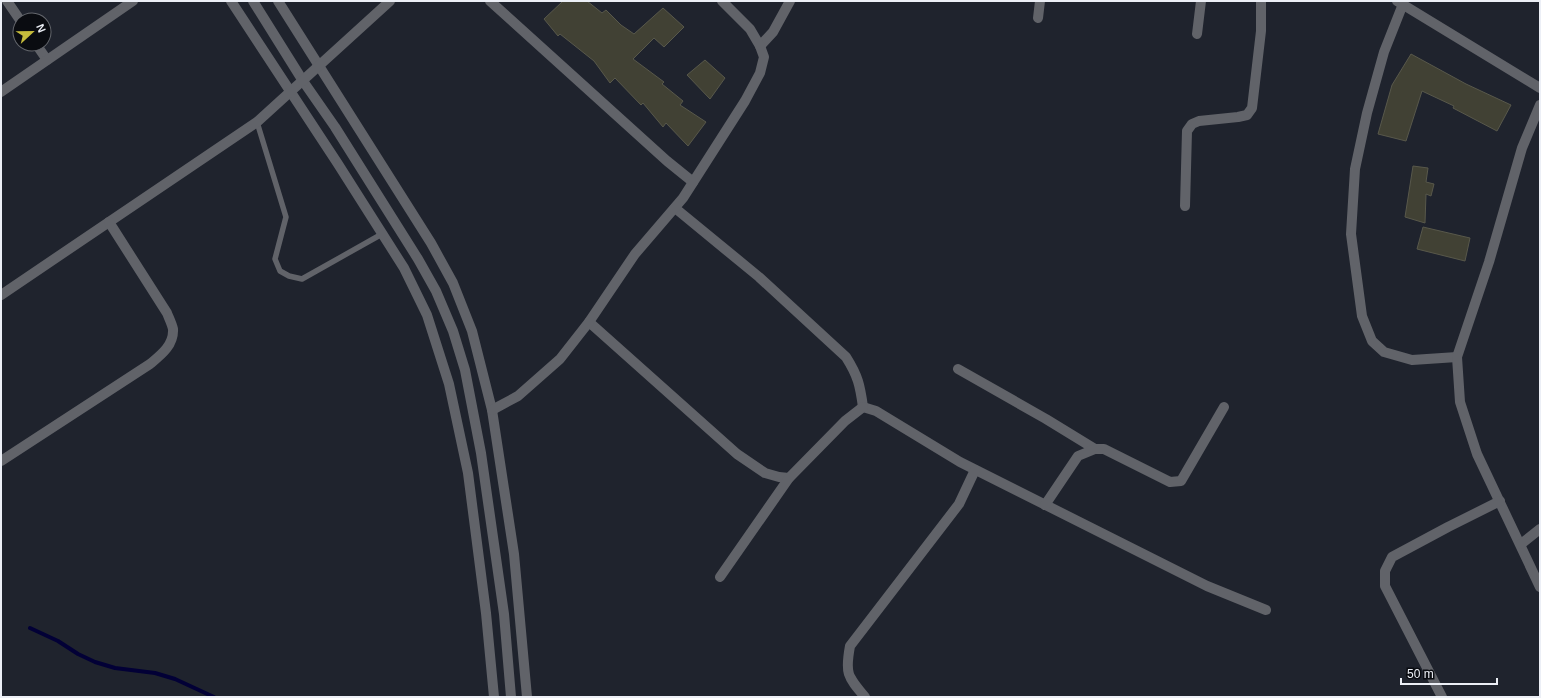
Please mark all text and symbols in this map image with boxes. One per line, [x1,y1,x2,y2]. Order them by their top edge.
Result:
north arrow [12,12,52,52]
text: N [34,22,48,34]
scale bar [1401,660,1497,686]
text: 50 m [1407,667,1434,681]

